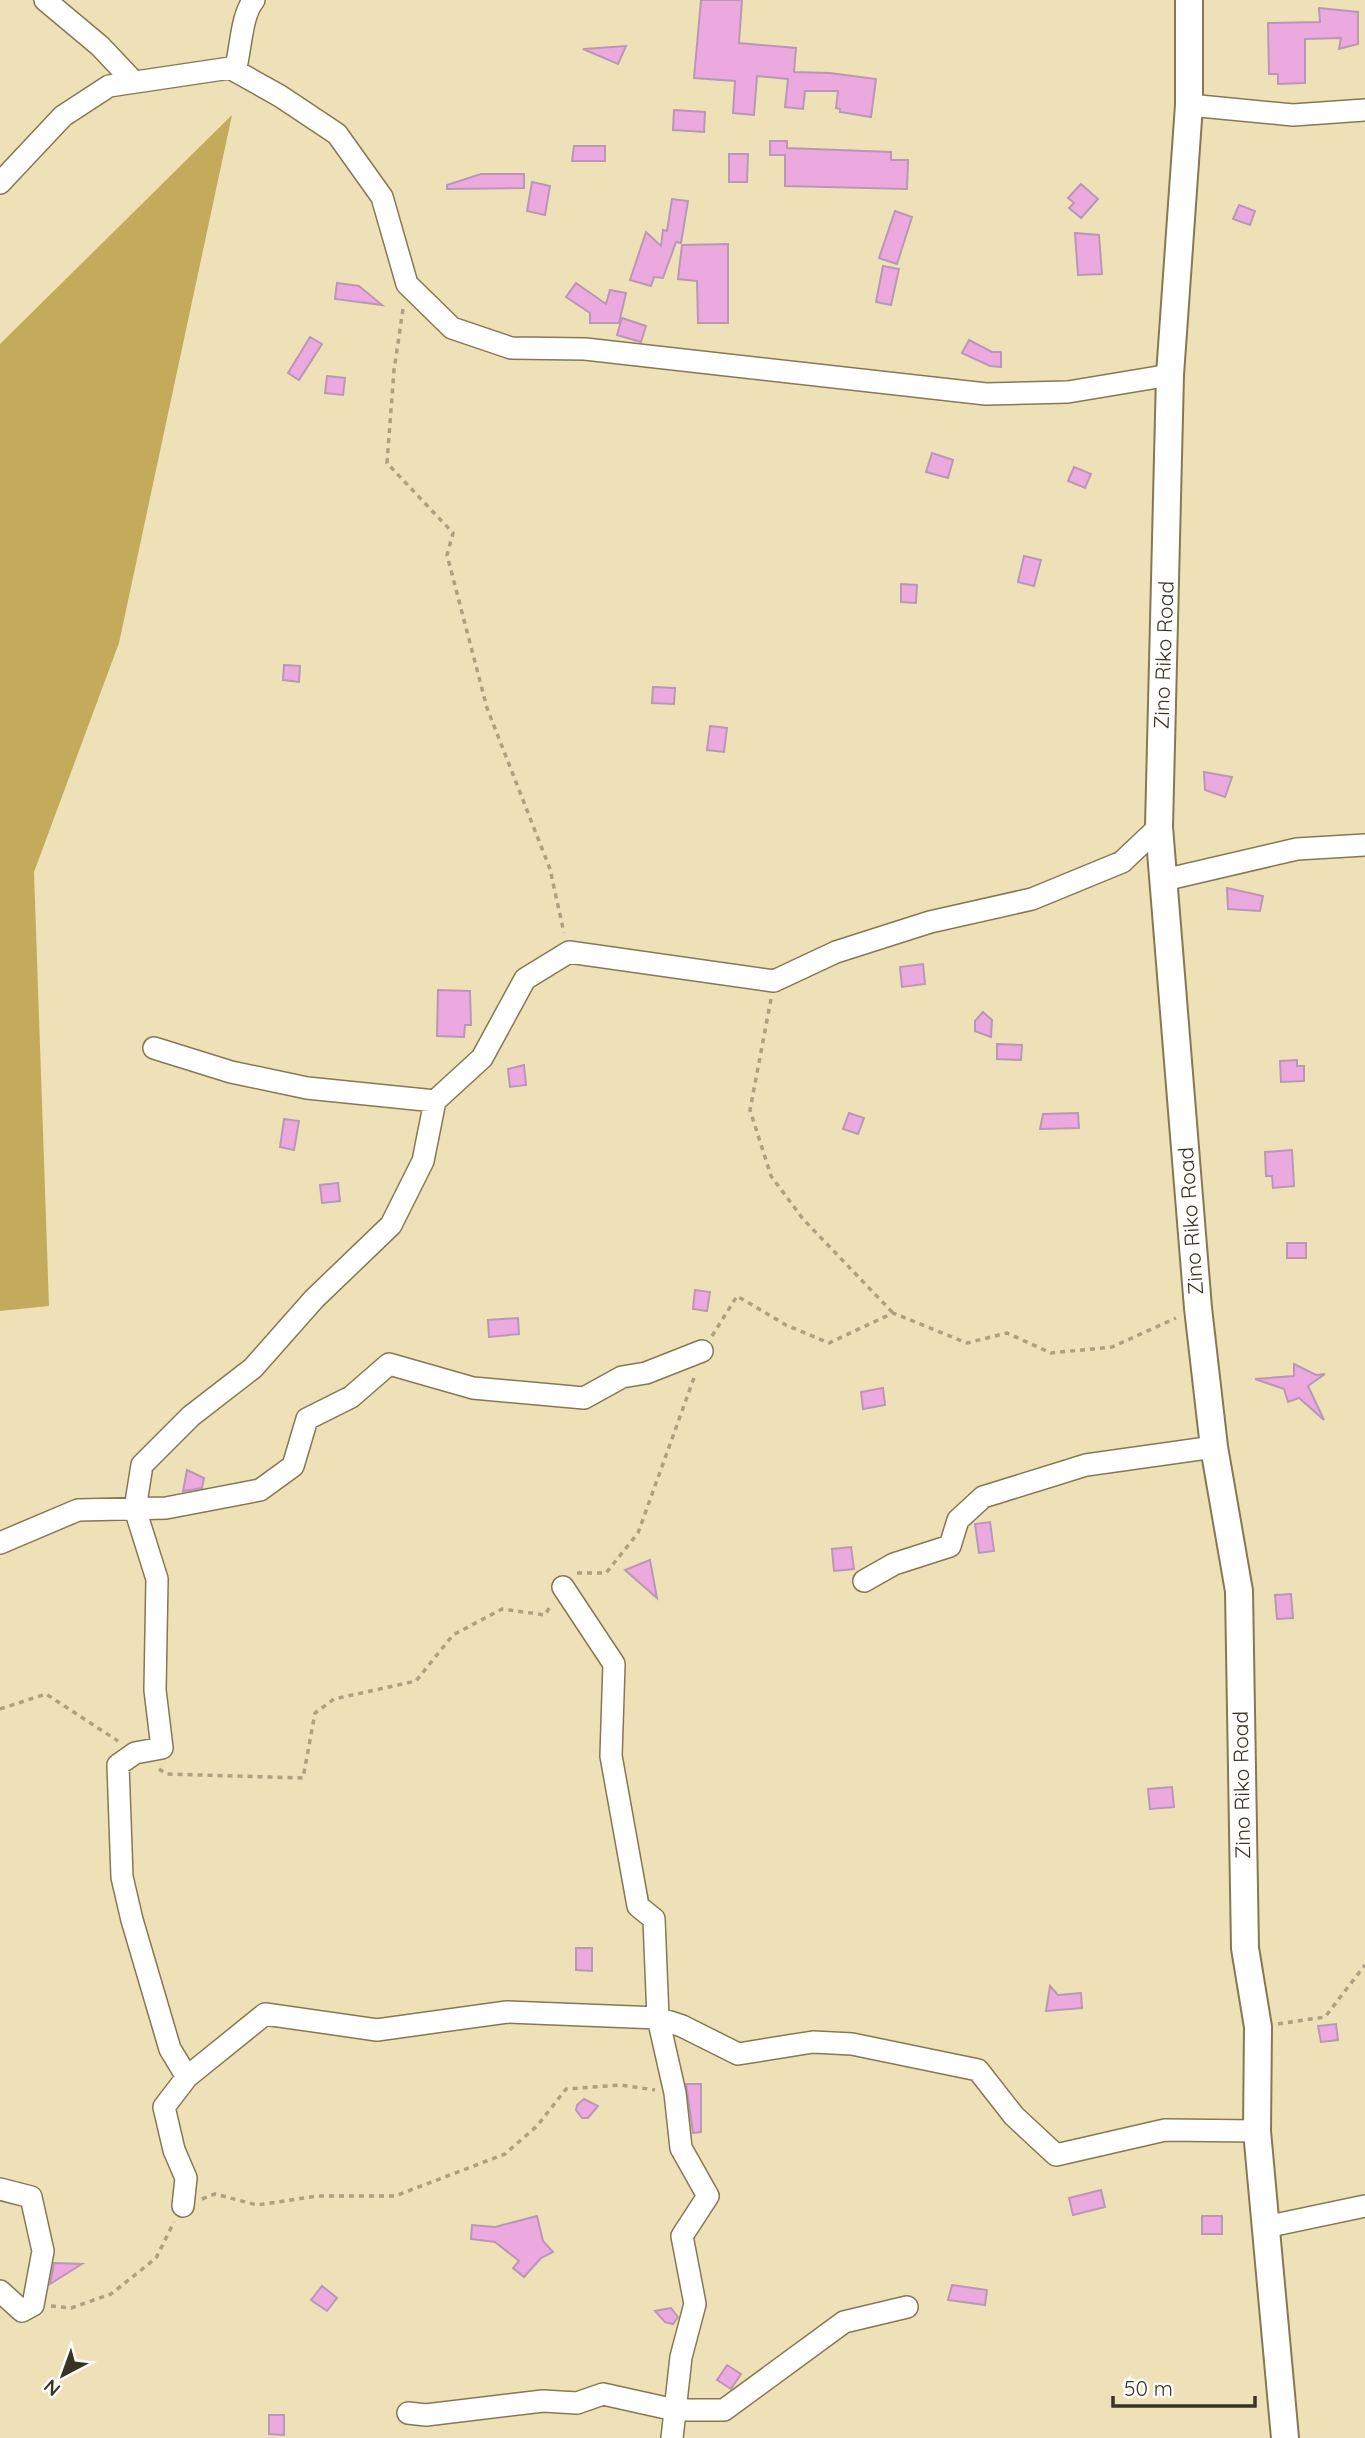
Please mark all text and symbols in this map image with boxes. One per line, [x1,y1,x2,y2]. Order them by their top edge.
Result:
street label: Zino Riko Road [1147,580,1179,730]
street label: Zino Riko Road [1172,1146,1208,1296]
street label: Zino Riko Road [1227,1711,1255,1859]
north arrow [28,2340,98,2410]
scale bar [1113,2364,1255,2408]
text: N [39,2374,65,2401]
text: 50 m [1124,2375,1173,2401]

